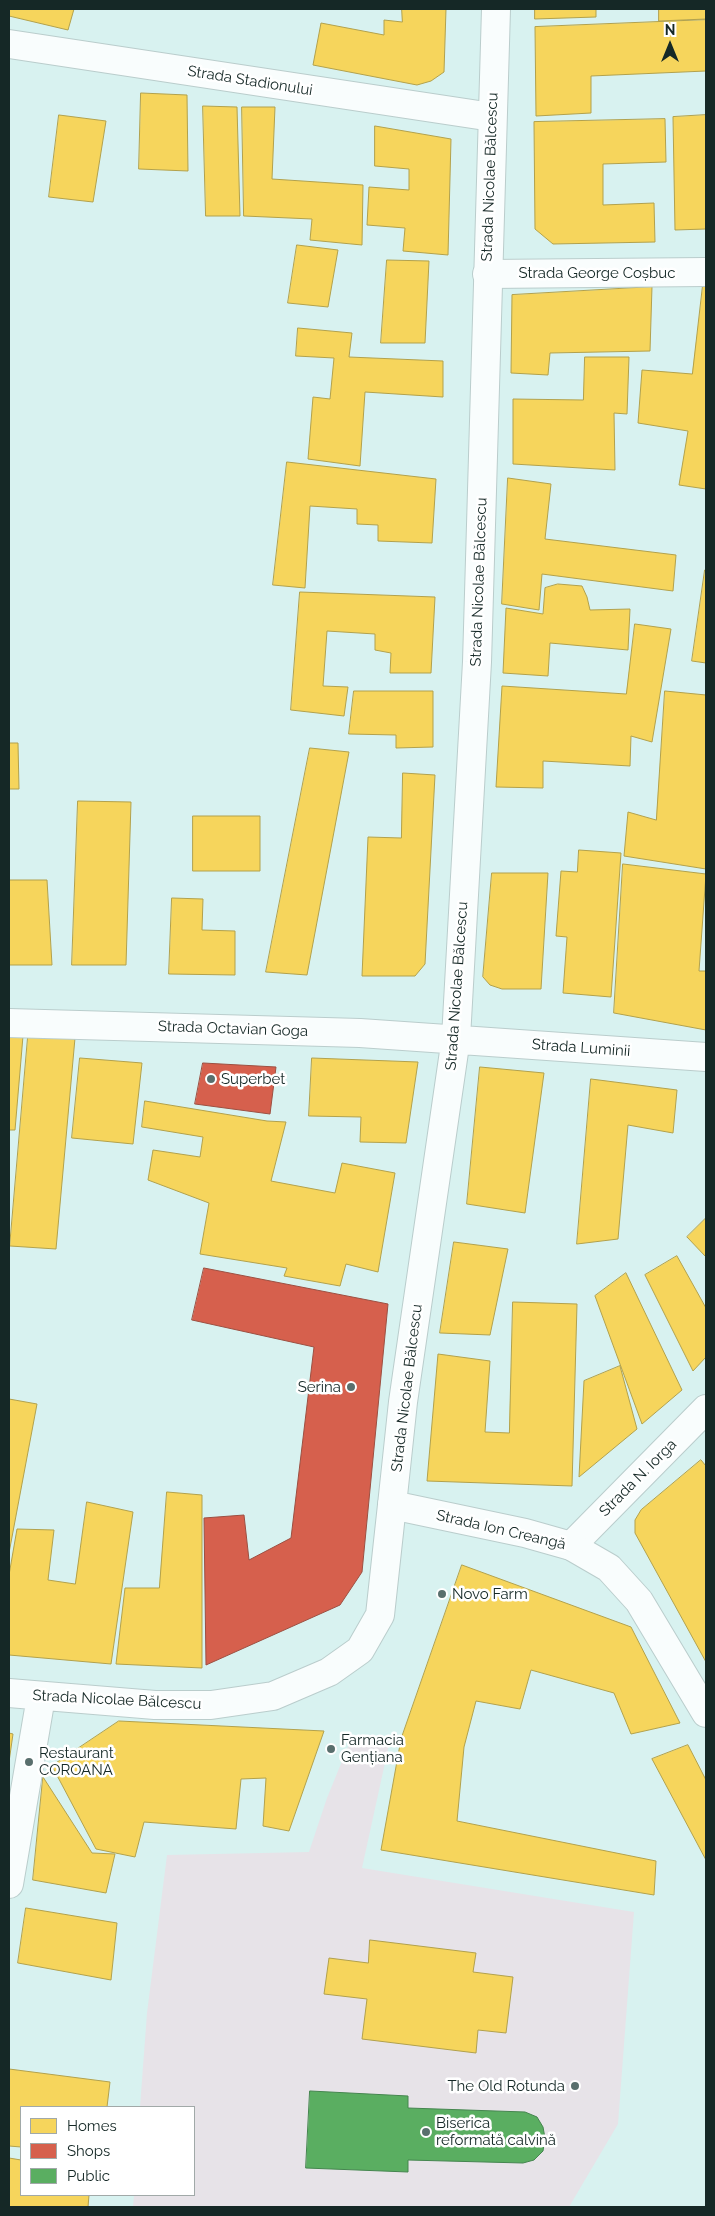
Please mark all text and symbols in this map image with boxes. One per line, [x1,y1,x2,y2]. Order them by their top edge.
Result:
north arrow [645,20,695,70]
text: N [665,22,675,38]
street label: Strada Stadionului [186,62,314,100]
street label: Strada Nicolae Bălcescu [478,92,502,262]
street label: Strada George Coșbuc [518,264,676,282]
street label: Strada Nicolae Bălcescu [467,497,491,667]
street label: Strada Nicolae Bălcescu [442,901,472,1071]
street label: Strada Octavian Goga [158,1017,308,1041]
street label: Strada Luminii [531,1036,631,1060]
place label: Superbet [221,1070,285,1088]
marker: Superbet [205,1073,217,1085]
street label: Strada Nicolae Bălcescu [388,1303,426,1473]
place label: Serina [298,1378,341,1396]
marker: Serina [345,1381,357,1393]
street label: Strada N. Iorga [596,1436,680,1520]
street label: Strada Ion Creangă [435,1506,567,1554]
place label: Novo Farm [452,1585,528,1603]
marker: Novo Farm [436,1588,448,1600]
street label: Strada Nicolae Bălcescu [32,1687,202,1713]
place label: Farmacia Gențiana [341,1731,404,1766]
marker: Farmacia Gențiana [325,1743,337,1755]
place label: Restaurant COROANA [39,1744,114,1779]
marker: Restaurant COROANA [23,1756,35,1768]
place label: The Old Rotunda [447,2077,565,2095]
marker: The Old Rotunda [569,2080,581,2092]
legend [20,2106,195,2196]
place label: Biserica reformată calvină [436,2114,556,2149]
text: Homes [67,2117,117,2135]
marker: Biserica reformată calvină [420,2126,432,2138]
text: Shops [67,2142,110,2160]
text: Public [67,2167,110,2185]

